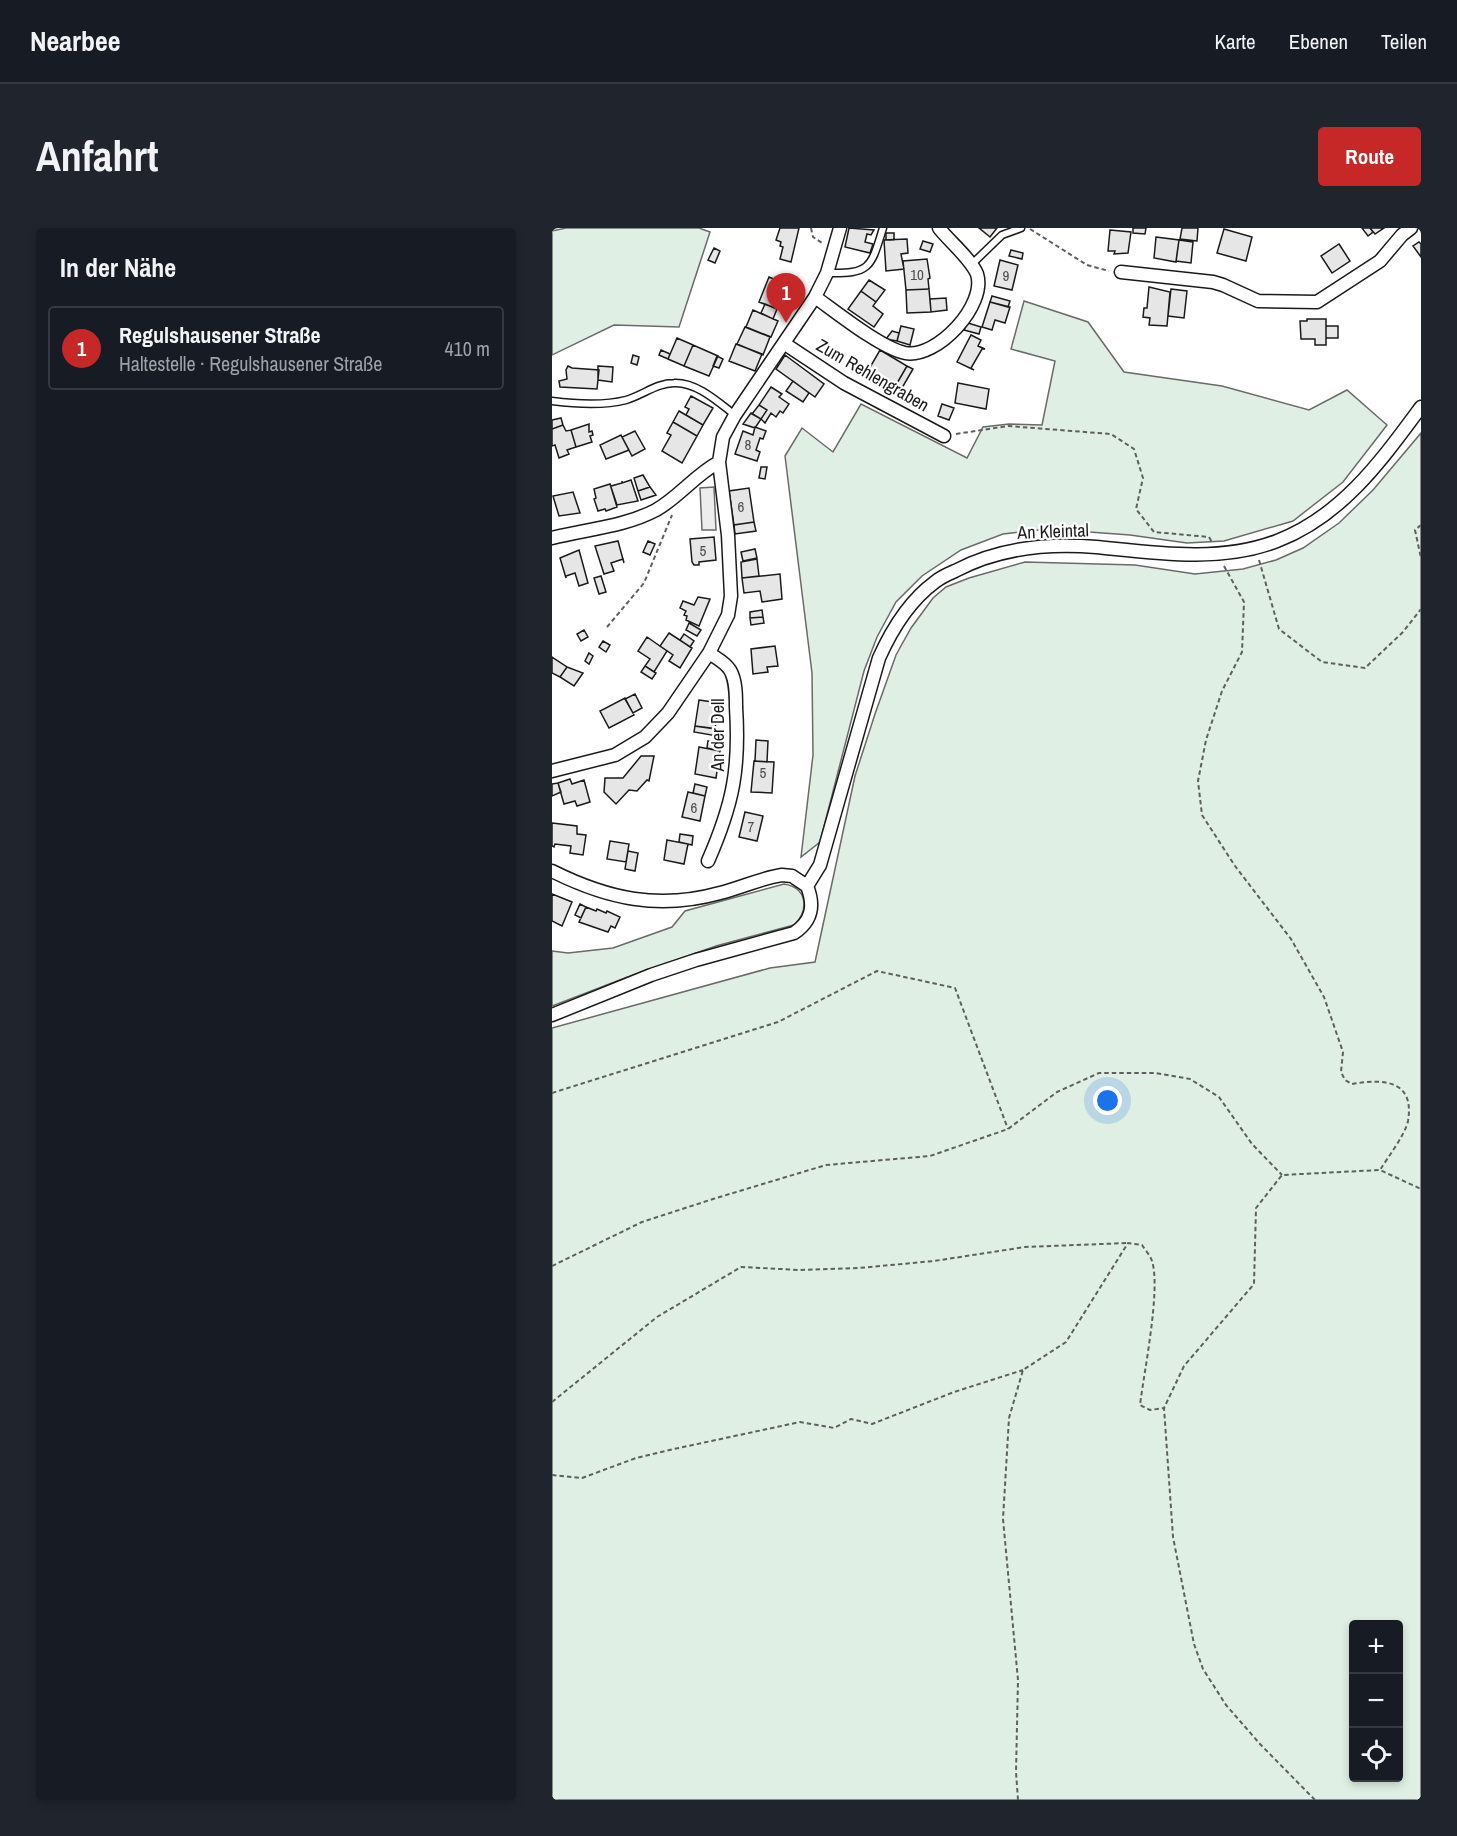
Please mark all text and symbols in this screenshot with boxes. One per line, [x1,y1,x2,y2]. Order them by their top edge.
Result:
text: Nearbee [30,22,121,60]
text: Karte [1215,27,1256,56]
text: Ebenen [1289,27,1348,56]
text: Teilen [1381,27,1427,56]
button: Route [1318,127,1421,186]
text: Anfahrt [36,128,158,184]
text: In der Nähe [60,250,176,285]
house number: 10 [910,264,924,285]
house number: 9 [1003,265,1010,286]
pin: 1 [766,274,806,323]
text: Regulshausener Straße [119,320,321,350]
street label: Zum Rehlengraben [812,333,934,417]
text: 1 [77,335,86,362]
text: 410 m [444,335,490,362]
text: Haltestelle · Regulshausener Straße [119,350,382,377]
house number: 8 [745,434,752,455]
house number: 6 [738,496,745,517]
street label: An Kleintal [1016,517,1089,545]
house number: 5 [700,540,707,561]
street label: An der Dell [705,698,730,773]
house number: 5 [760,762,767,783]
house number: 6 [691,797,698,818]
house number: 7 [748,816,755,837]
your location [1093,1086,1122,1115]
map controls [1349,1620,1403,1782]
button: + [1349,1620,1403,1674]
button: − [1349,1674,1403,1728]
button: locate [1349,1728,1403,1782]

